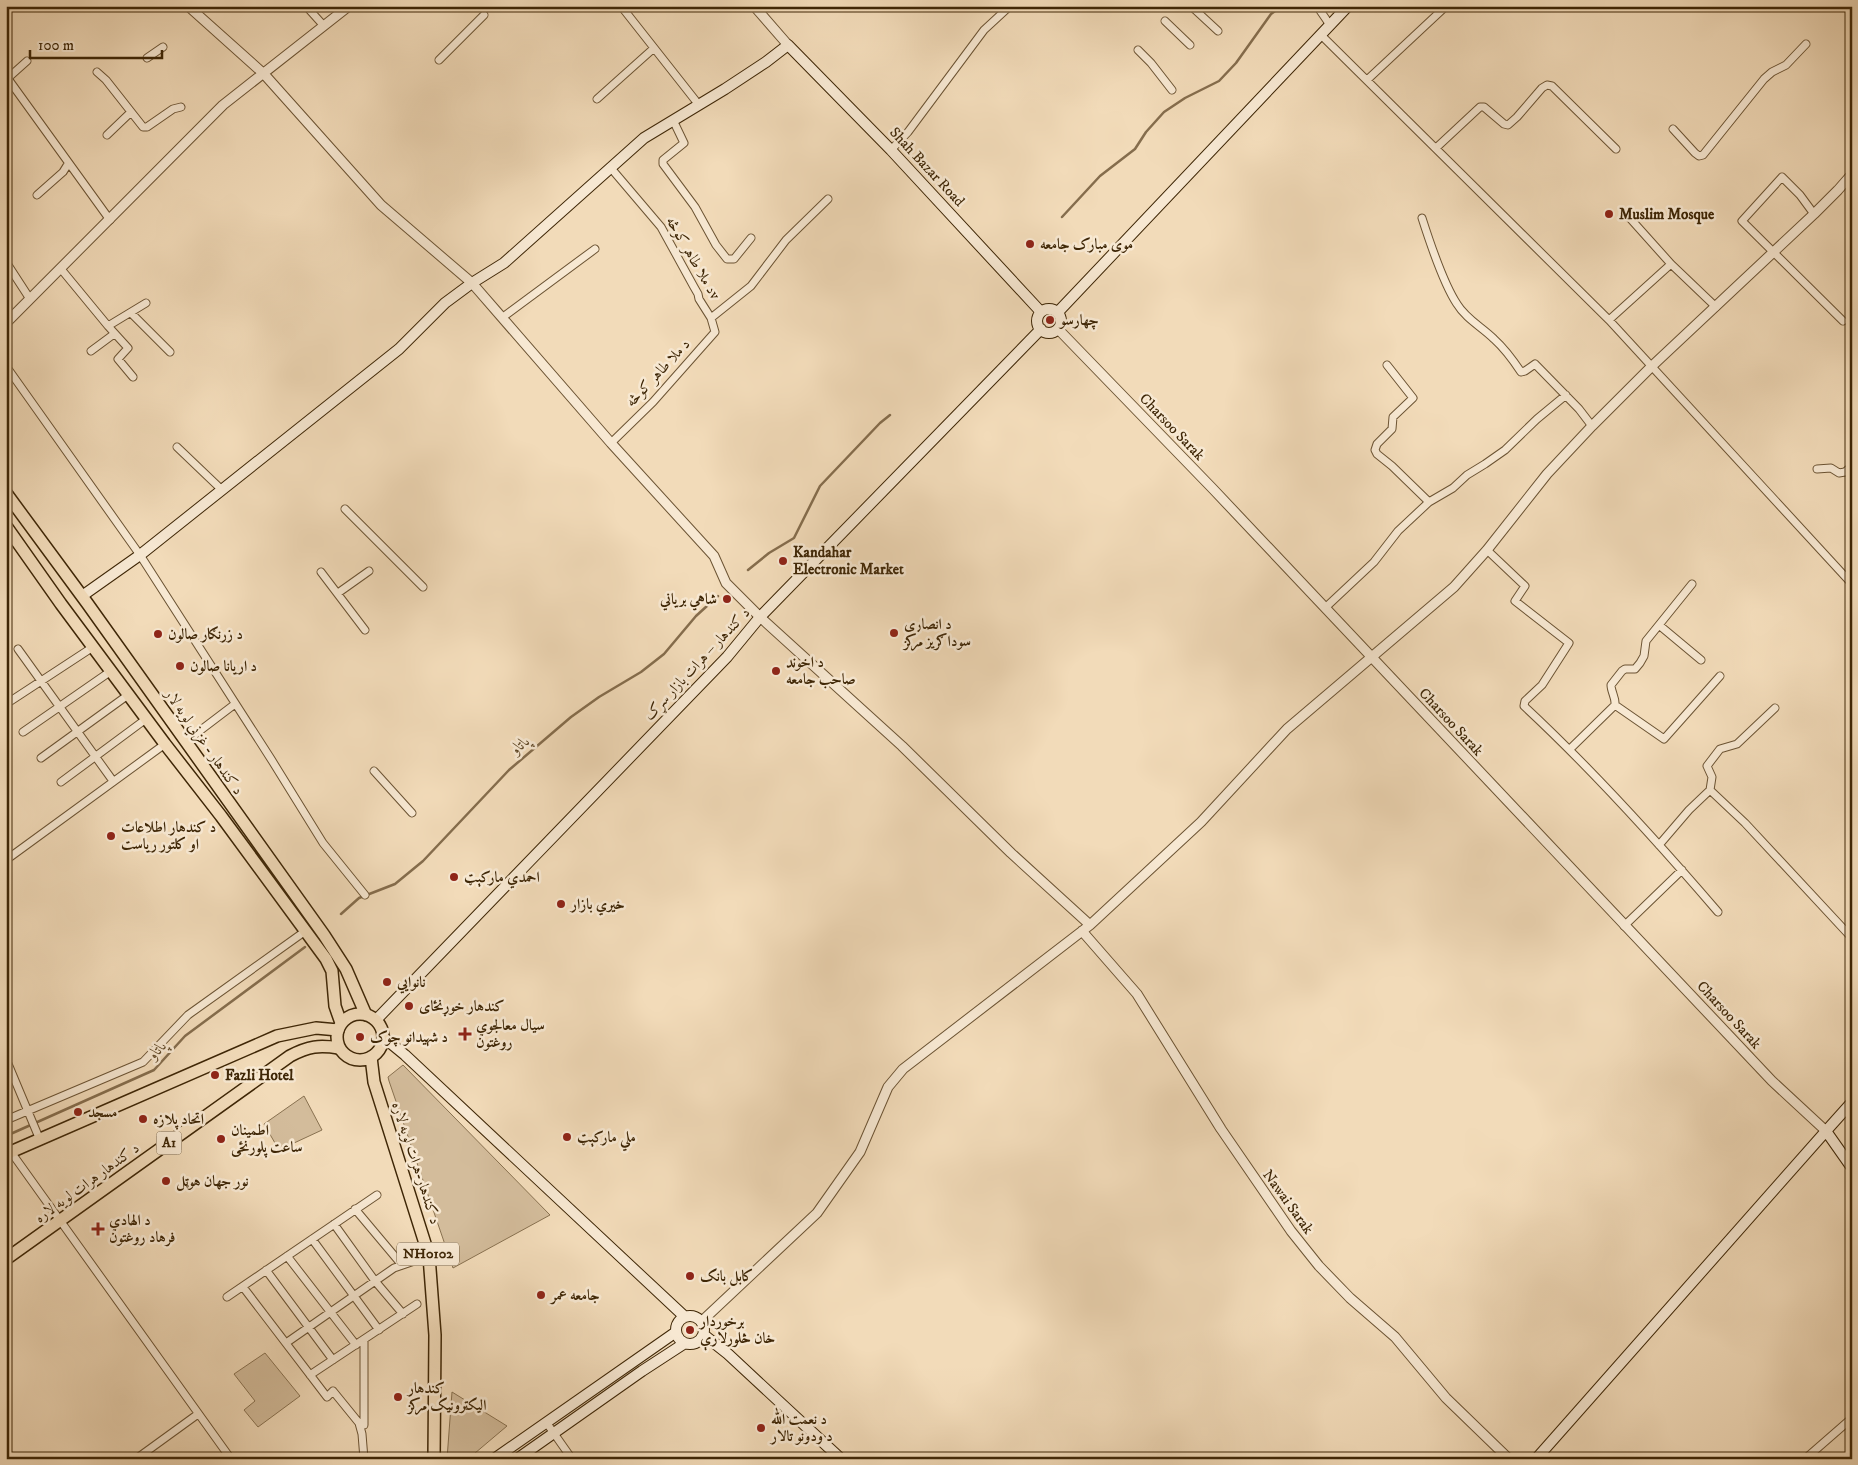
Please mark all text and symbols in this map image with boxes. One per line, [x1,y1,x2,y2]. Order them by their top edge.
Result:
scale bar [30,28,162,60]
text: 100 m [38,36,74,55]
street label: Shah Bazar Road [885,123,969,211]
place label: Muslim Mosque [1619,205,1715,225]
marker: Muslim Mosque [1603,208,1615,220]
street label: د ملا طاهر کوڅهv [662,213,725,303]
place label: موی مبارک جامعه [1040,235,1133,254]
marker: موی مبارک جامعه [1024,238,1036,250]
place label: چهارسو [1058,311,1099,330]
marker: چهارسو [1044,314,1056,326]
street label: د ملا طاهر کوڅه [622,335,694,411]
street label: Charsoo Sarak [1135,389,1209,465]
place label: Kandahar Electronic Market [793,543,904,579]
marker: Kandahar Electronic Market [777,555,789,567]
place label: شاهي برياني [659,590,717,611]
marker: شاهي برياني [721,593,733,605]
street label: د کندهار – هرات بازار سړک [640,604,756,726]
place label: د انصاري سوداګریز مرکز [902,615,971,651]
place label: د زرنګار صالون [168,625,243,644]
marker: د انصاري سوداګریز مرکز [888,627,900,639]
marker: د زرنګار صالون [152,628,164,640]
place label: د اخوند صاحب جامعه [786,653,856,689]
place label: د اریانا صالون [190,657,257,676]
marker: د اریانا صالون [174,660,186,672]
marker: د اخوند صاحب جامعه [770,665,782,677]
street label: د کندهار - غزني لويه لار [158,684,248,800]
street label: Charsoo Sarak [1415,684,1488,760]
water label: پاتاو [505,730,536,760]
place label: د کندهار اطلاعات او کلتور رياست [121,818,216,854]
marker: د کندهار اطلاعات او کلتور رياست [105,830,117,842]
place label: احمدي مارکېټ [464,868,540,889]
marker: احمدي مارکېټ [448,871,460,883]
place label: خیري بازار [569,895,625,916]
marker: خیري بازار [555,898,567,910]
place label: نانوايي [396,973,426,994]
marker: نانوايي [381,976,393,988]
street label: Charsoo Sarak [1693,977,1766,1053]
place label: کندهار خوړنځای [419,997,505,1017]
marker: کندهار خوړنځای [403,1000,415,1012]
place label: سيال معالجوي روغتون [476,1016,545,1052]
marker: سيال معالجوي روغتون [458,1027,472,1041]
place label: د شهيدانو چوک [370,1028,448,1047]
marker: د شهيدانو چوک [354,1031,366,1043]
water label: پاتاو [142,1035,173,1065]
place label: Fazli Hotel [225,1066,294,1085]
marker: Fazli Hotel [209,1069,221,1081]
street label: د کندهار-هرات لويه لاره [387,1099,445,1227]
place label: مسجد [88,1103,118,1122]
marker: مسجد [72,1106,84,1118]
place label: اتحاد پلازه [153,1110,204,1130]
marker: اتحاد پلازه [137,1113,149,1125]
place label: اطمینان ساعت پلورنځی [231,1121,302,1158]
place label: ملي مارکېټ [577,1128,636,1152]
marker: ملي مارکېټ [561,1131,573,1143]
road number: A1 [156,1132,182,1154]
marker: اطمینان ساعت پلورنځی [215,1133,227,1145]
street label: د کندهار هرات لویه لاره [31,1139,143,1227]
street label: Nawai Sarak [1258,1166,1318,1238]
place label: نور جهان هوټل [176,1172,249,1192]
marker: نور جهان هوټل [160,1175,172,1187]
place label: د الهادي فرهاد روغتون [109,1211,175,1247]
marker: د الهادي فرهاد روغتون [91,1222,105,1236]
road number: NH0102 [397,1242,459,1266]
place label: کابل بانک [700,1267,753,1287]
marker: کابل بانک [684,1270,696,1282]
place label: جامعه عمر [549,1286,600,1305]
marker: جامعه عمر [535,1289,547,1301]
place label: برخوردار خان څلورلارې [698,1312,775,1351]
marker: برخوردار خان څلورلارې [684,1324,696,1336]
place label: کندهار الیکټرونیک مرکز [406,1379,487,1415]
marker: کندهار الیکټرونیک مرکز [392,1391,404,1403]
place label: د نعمت الله د ودونو تالار [769,1407,833,1446]
marker: د نعمت الله د ودونو تالار [755,1422,767,1434]

